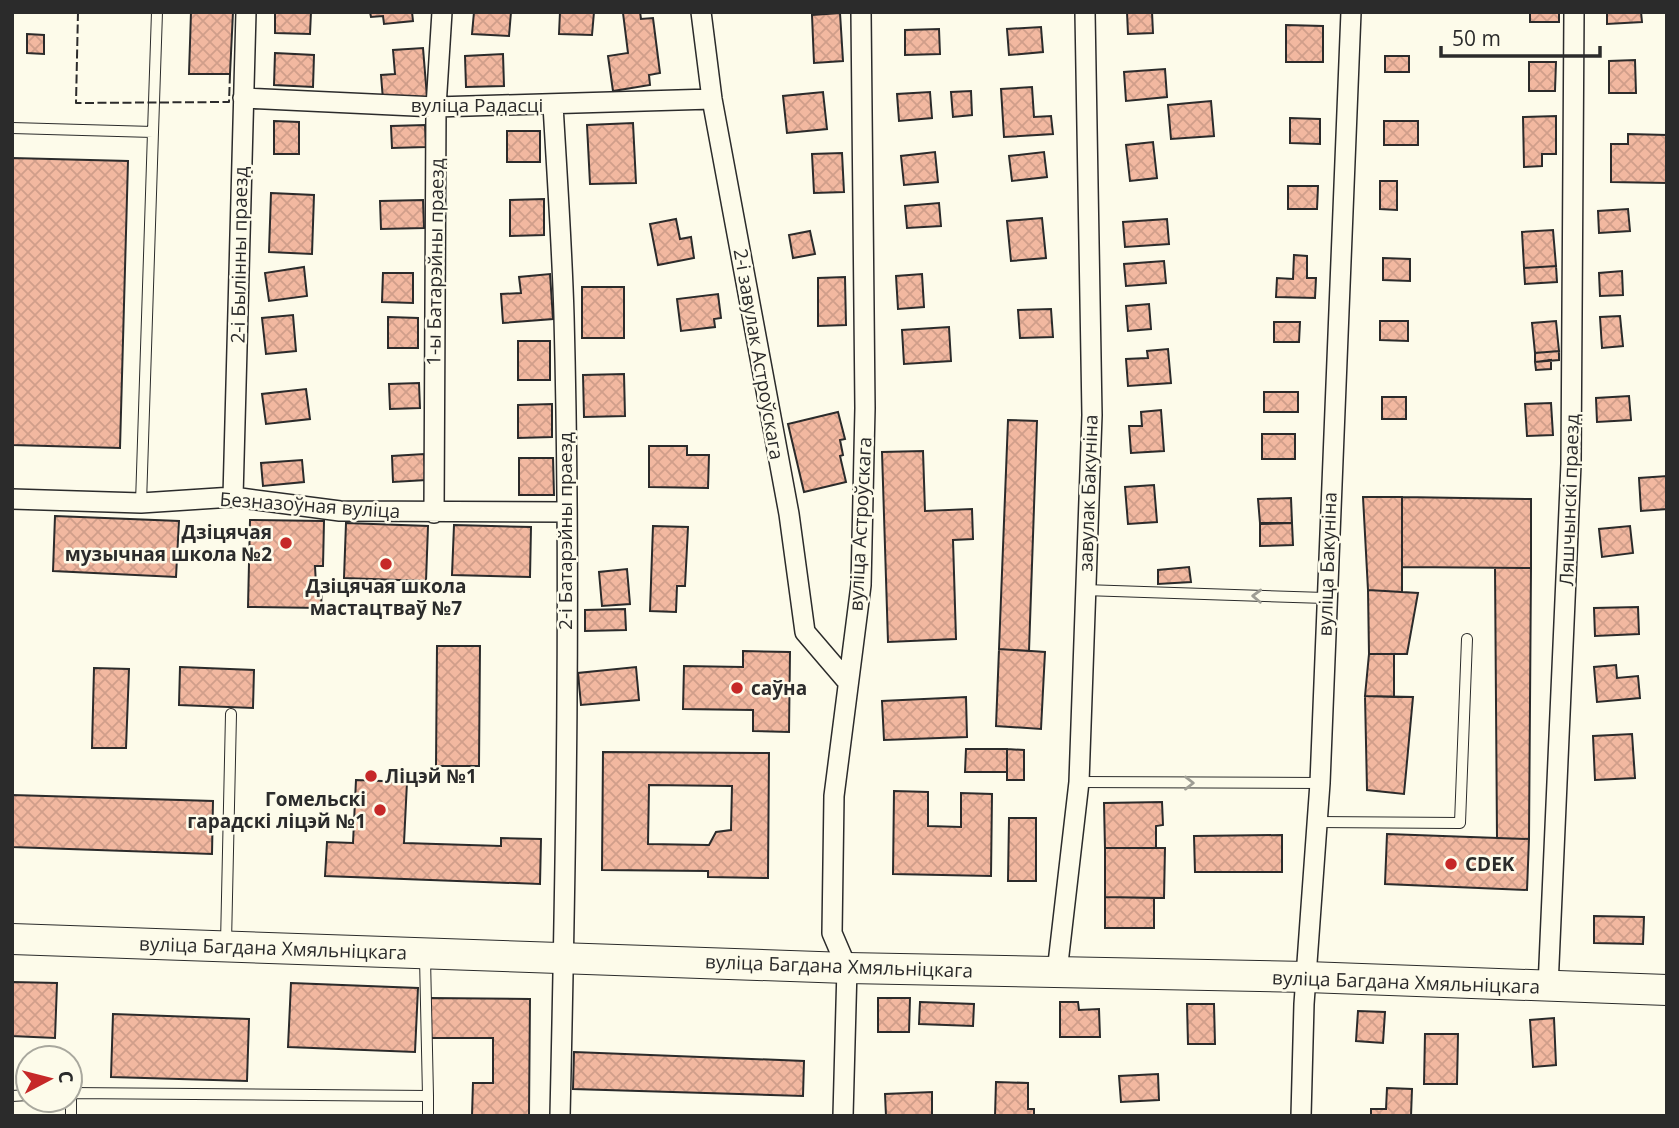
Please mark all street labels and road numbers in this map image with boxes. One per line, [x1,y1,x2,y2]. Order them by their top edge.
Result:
street label: вуліца Радасці [411,92,543,118]
street label: 1-ы Батарэйны праезд [420,158,450,366]
street label: 2-і Былінны праезд [224,166,254,344]
street label: 2-і завулак Астроўскага [728,246,790,462]
street label: Ляшчынскі праезд [1553,413,1585,587]
street label: завулак Бакуніна [1072,414,1104,572]
street label: 2-і Батарэйны праезд [552,432,578,630]
street label: вуліца Астроўскага [842,436,878,612]
street label: Безназоўная вуліца [219,486,401,524]
street label: вуліца Бакуніна [1311,491,1343,637]
street label: вуліца Багдана Хмяльніцкага [139,930,407,966]
street label: вуліца Багдана Хмяльніцкага [705,948,973,984]
street label: вуліца Багдана Хмяльніцкага [1272,964,1540,1000]

